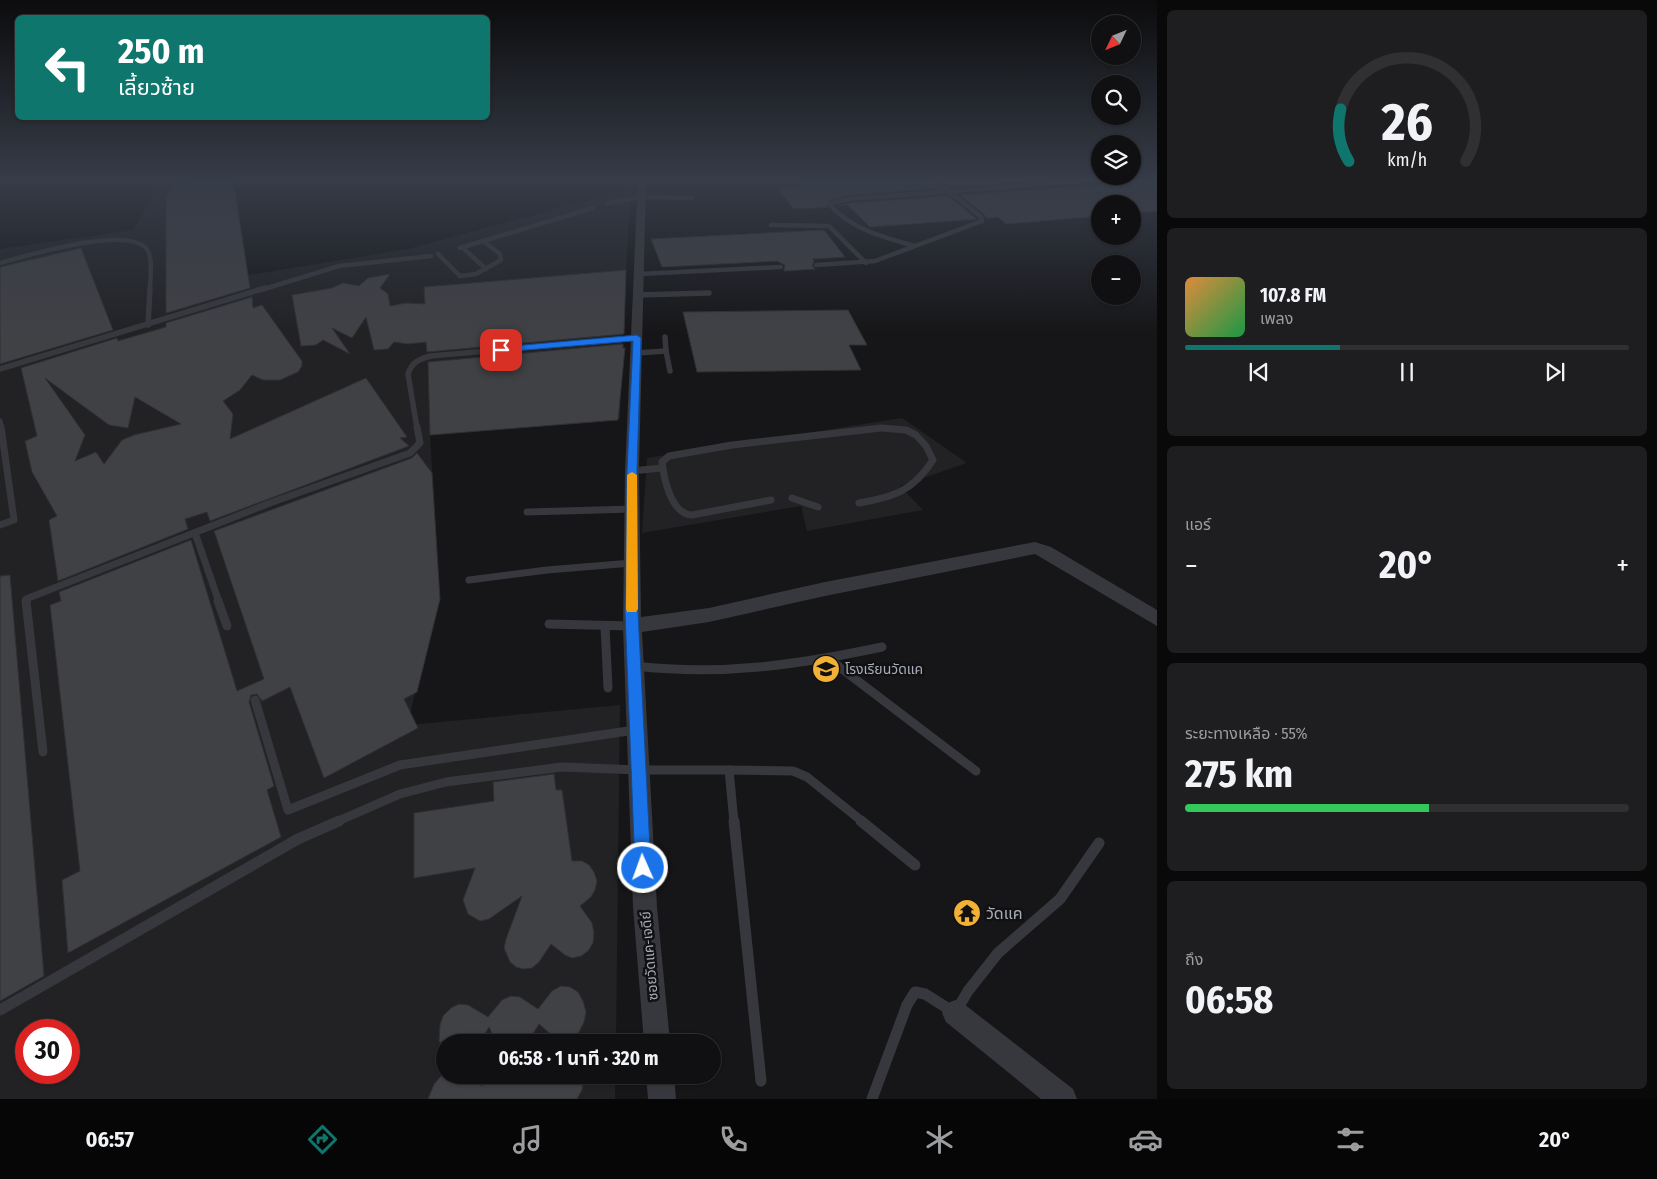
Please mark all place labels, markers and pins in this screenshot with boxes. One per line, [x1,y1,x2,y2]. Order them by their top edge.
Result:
pin [480,329,522,371]
school or university icon: โรงเรียนวัดแค [811,654,841,684]
place label: โรงเรียนวัดแค [845,661,923,678]
temple icon: วัดแค [952,898,982,928]
place label: วัดแค [986,904,1022,923]

